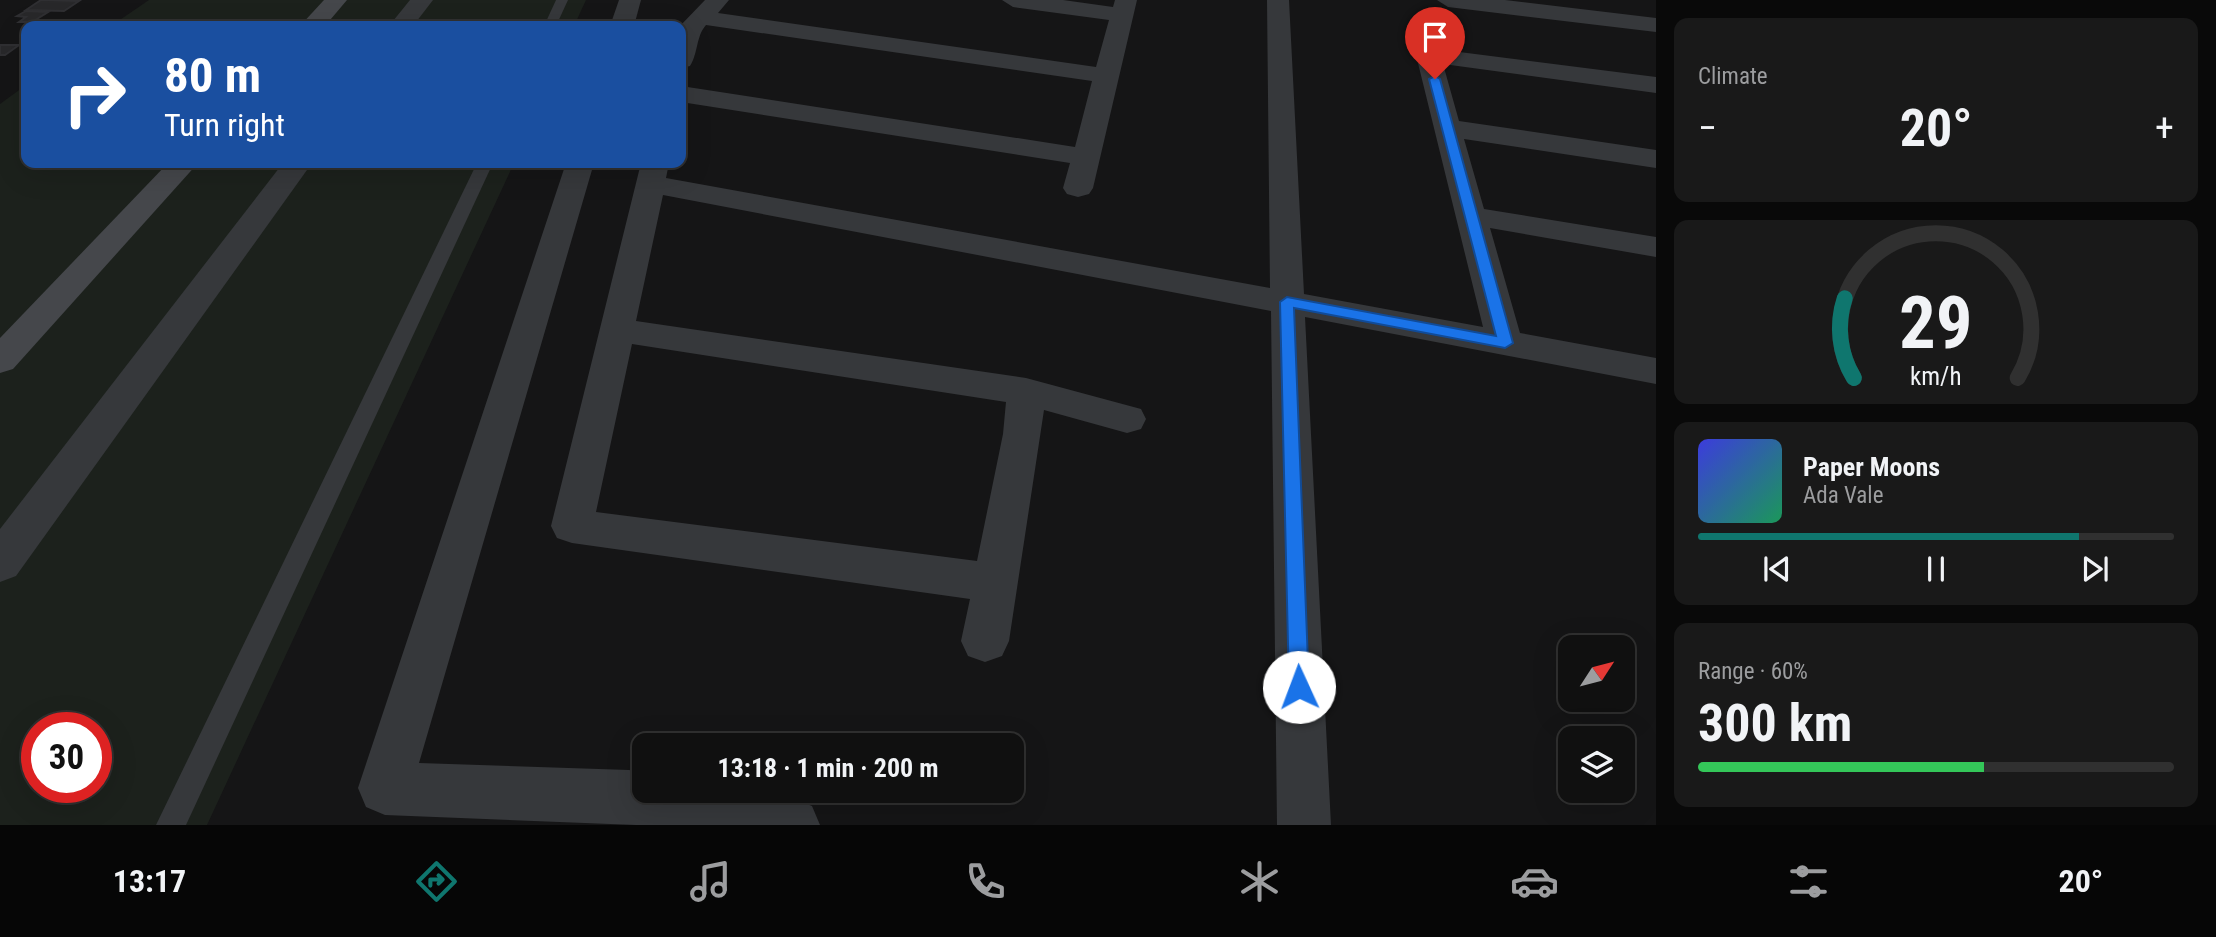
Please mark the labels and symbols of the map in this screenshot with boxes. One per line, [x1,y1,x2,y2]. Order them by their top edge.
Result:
pin [1405,7,1465,79]
north arrow [1558,635,1634,712]
position arrow [1262,650,1336,724]
speed limit sign: 30 [21,712,112,803]

